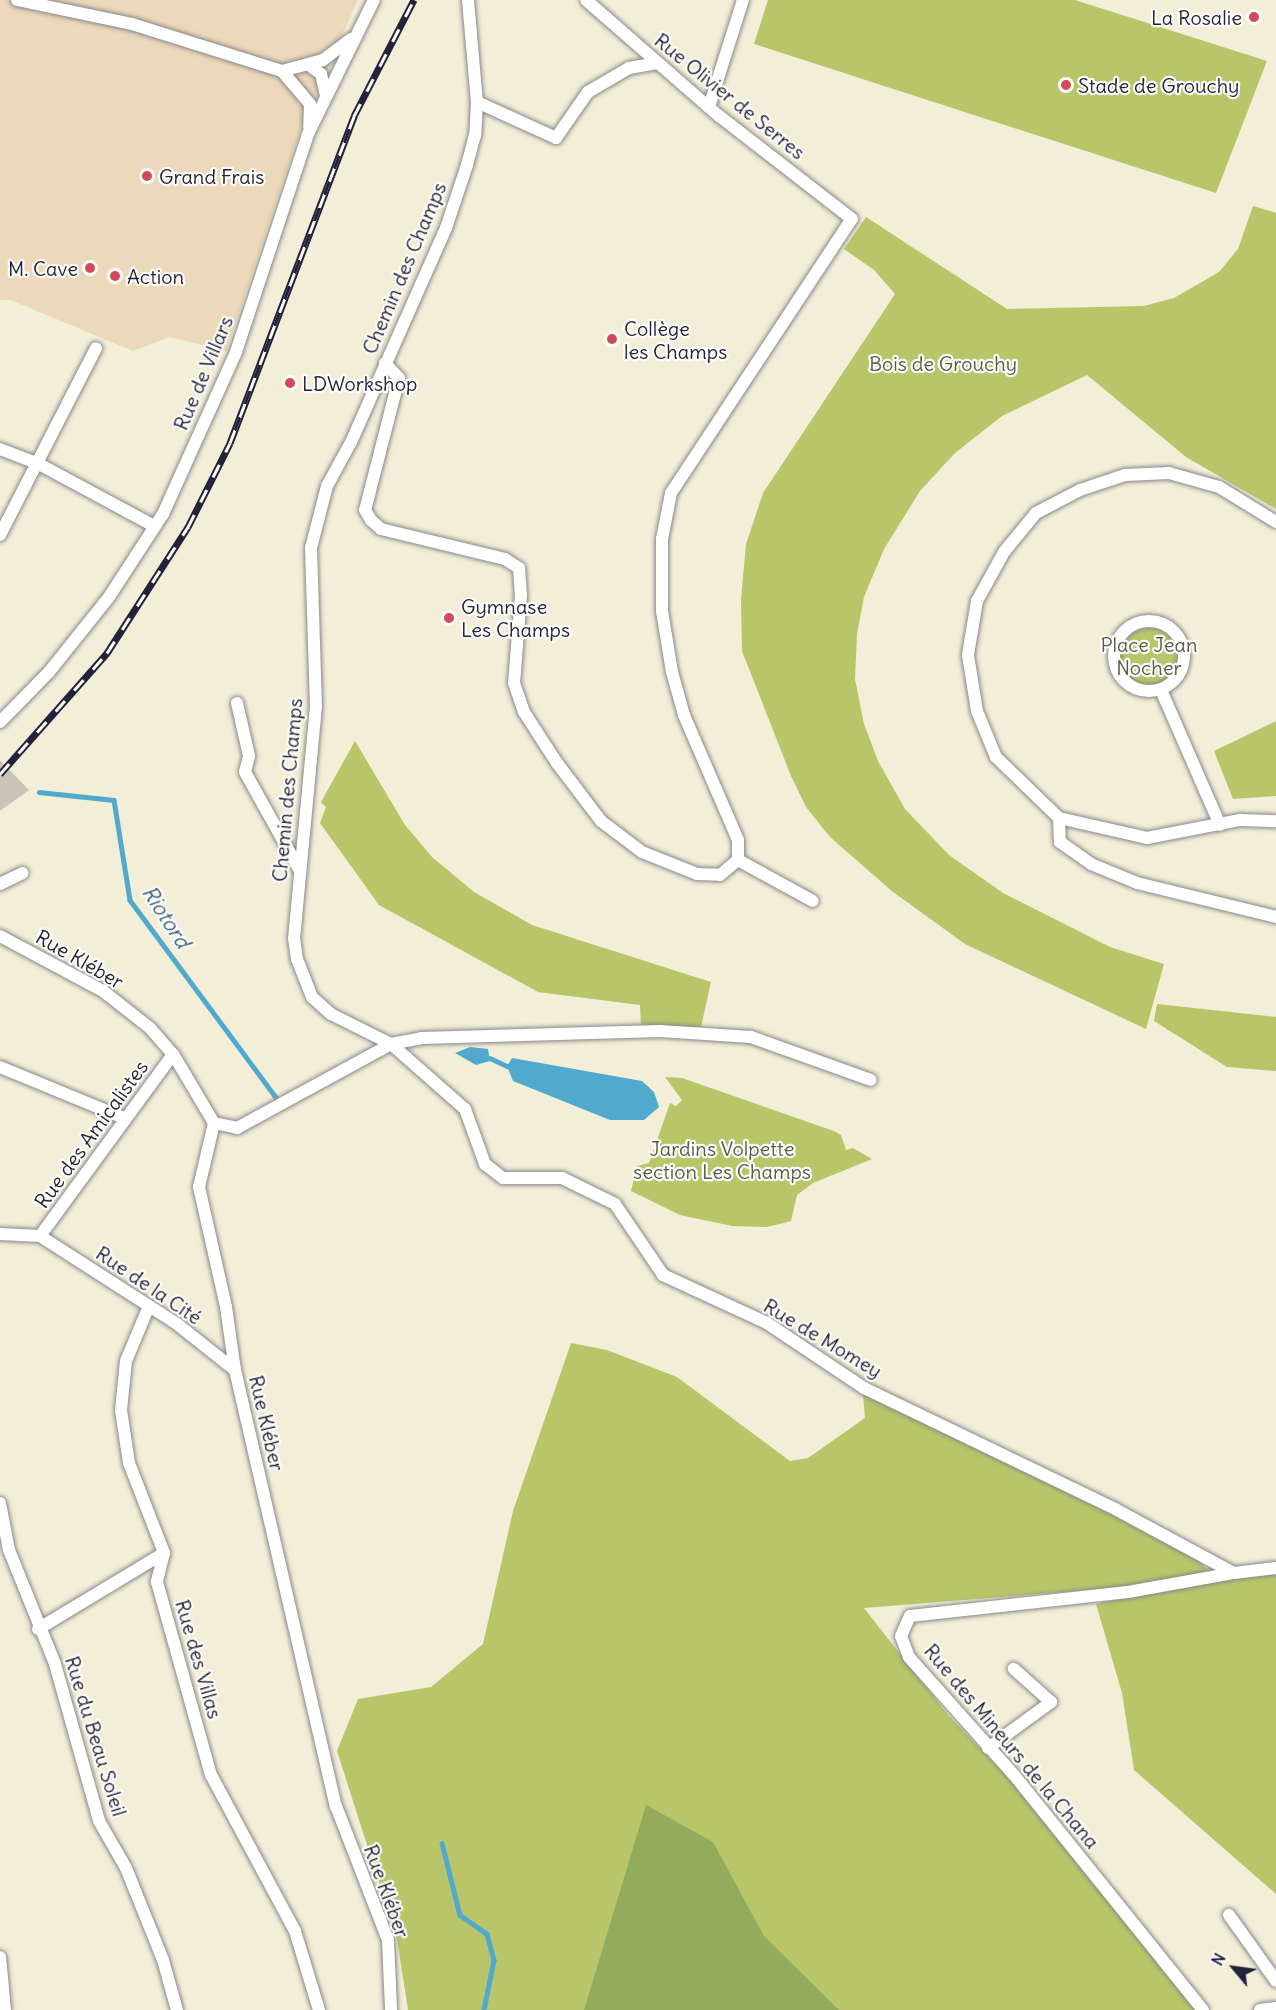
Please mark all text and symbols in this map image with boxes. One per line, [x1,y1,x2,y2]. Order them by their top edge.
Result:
place label: La Rosalie [1151,5,1242,29]
marker: La Rosalie [1247,10,1261,24]
street label: Rue Olivier de Serres [650,28,810,164]
place label: Stade de Grouchy [1078,73,1239,97]
marker: Stade de Grouchy [1059,78,1073,92]
place label: Grand Frais [159,164,264,188]
marker: Grand Frais [140,169,154,183]
street label: Chemin des Champs [357,178,451,358]
place label: M. Cave [8,256,78,280]
marker: M. Cave [83,261,97,275]
place label: Action [127,264,184,288]
marker: Action [108,269,122,283]
street label: Rue de Villars [168,312,238,434]
place label: Collège les Champs [624,316,727,363]
marker: Collège les Champs [605,332,619,346]
park label: Bois de Grouchy [869,351,1017,375]
place label: LDWorkshop [302,371,417,395]
marker: LDWorkshop [283,376,297,390]
place label: Gymnase Les Champs [461,594,570,641]
marker: Gymnase Les Champs [442,611,456,625]
park label: Place Jean Nocher [1100,633,1198,680]
street label: Chemin des Champs [267,697,307,883]
water label: Riotord [137,881,195,953]
street label: Rue Kléber [32,924,128,994]
street label: Rue des Amicalistes [29,1055,153,1213]
park label: Jardins Volpette section Les Champs [633,1137,811,1184]
street label: Rue de la Cité [92,1241,206,1329]
street label: Rue de Momey [759,1293,887,1383]
street label: Rue Kléber [244,1373,290,1473]
street label: Rue des Villas [171,1597,227,1721]
street label: Rue des Mineurs de la Chana [919,1639,1105,1853]
street label: Rue du Beau Soleil [60,1653,132,1819]
street label: Rue Kléber [359,1841,415,1941]
north arrow [1204,1938,1264,1998]
text: N [1207,1950,1230,1969]

